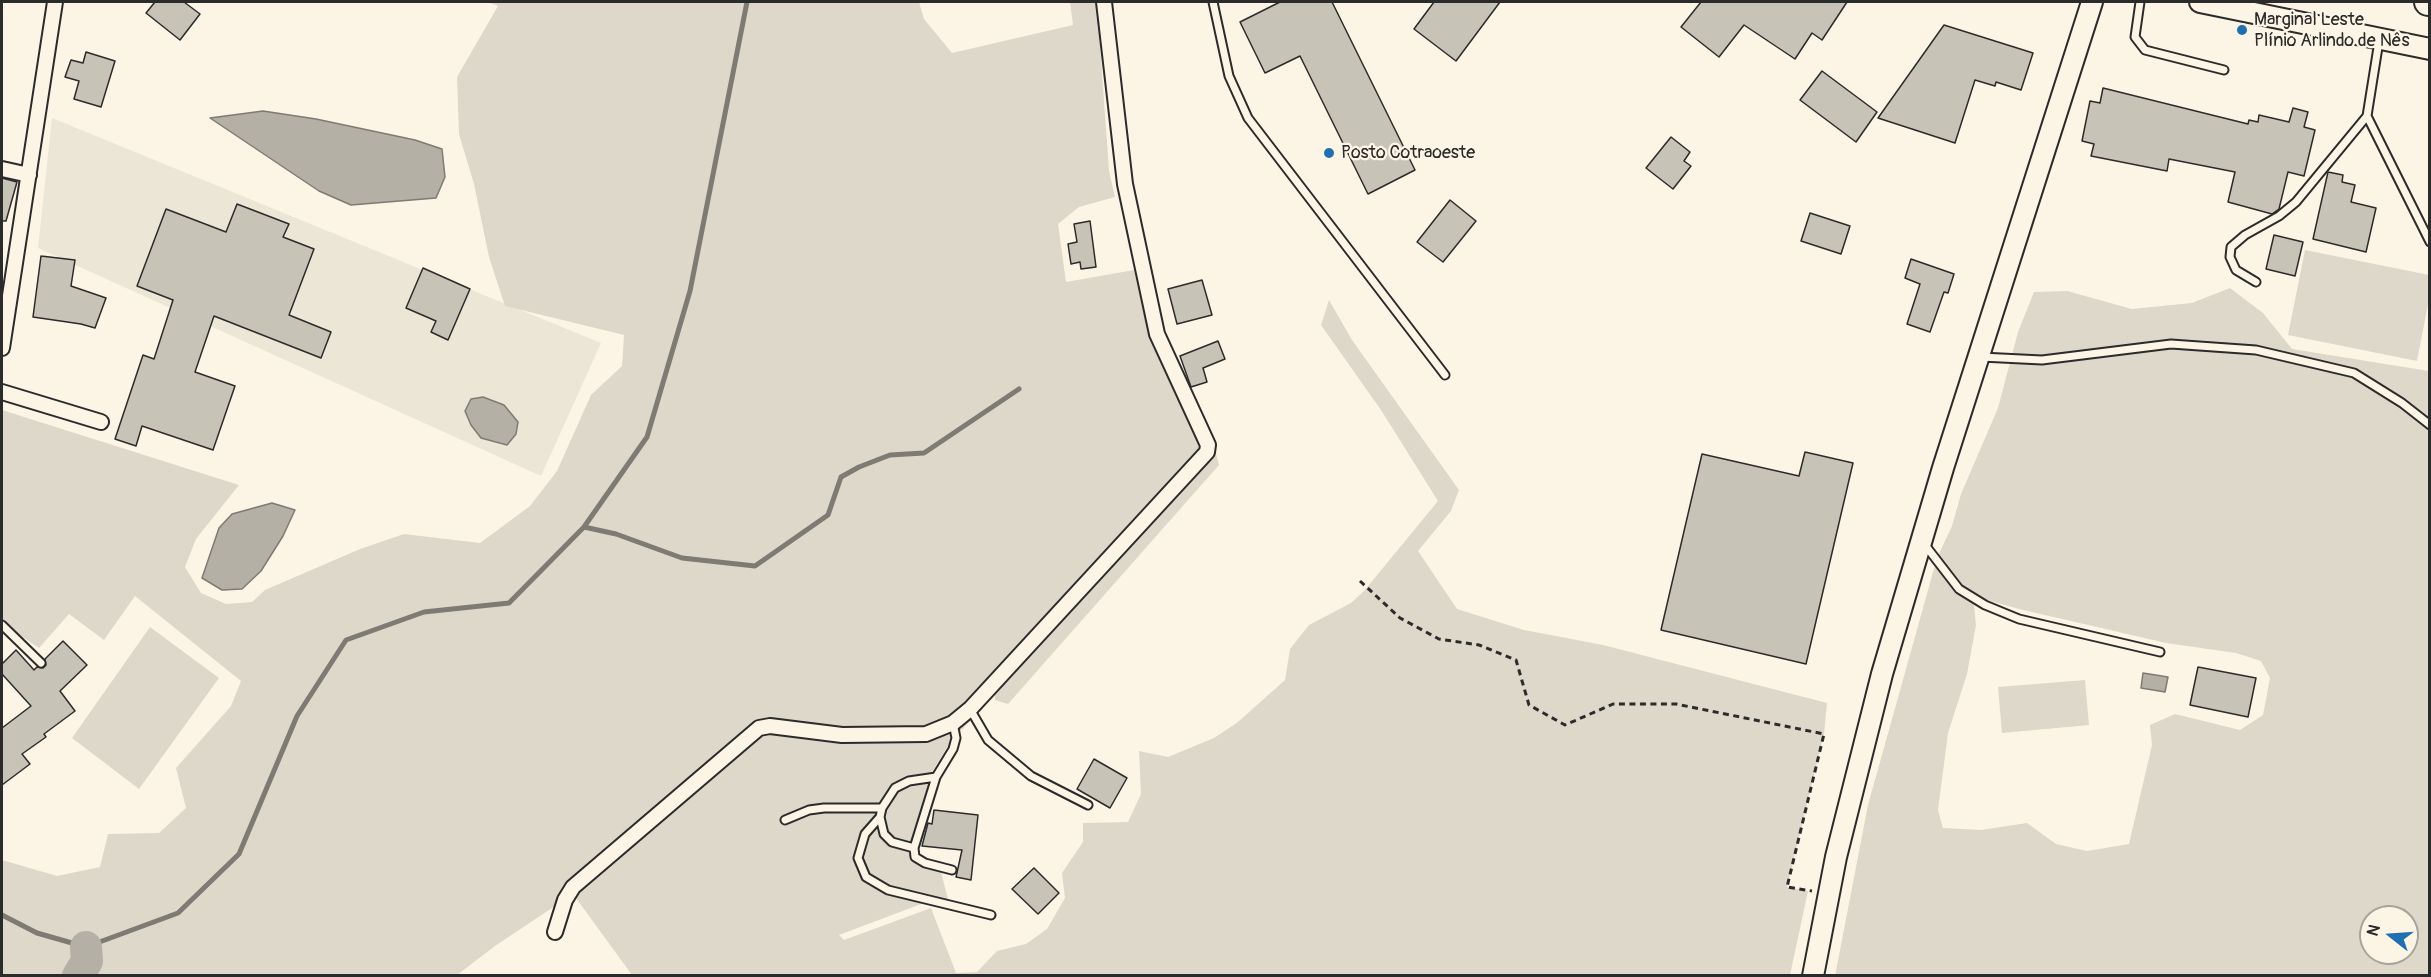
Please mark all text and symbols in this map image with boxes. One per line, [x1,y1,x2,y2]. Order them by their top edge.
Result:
place label: Marginal Leste Plínio Arlindo de Nês [2254,9,2409,52]
marker: Marginal Leste Plínio Arlindo de Nês [2235,23,2249,37]
place label: Posto Cotraoeste [1341,142,1475,164]
marker: Posto Cotraoeste [1322,146,1336,160]
north arrow [2359,905,2419,965]
text: N [2363,922,2385,938]

